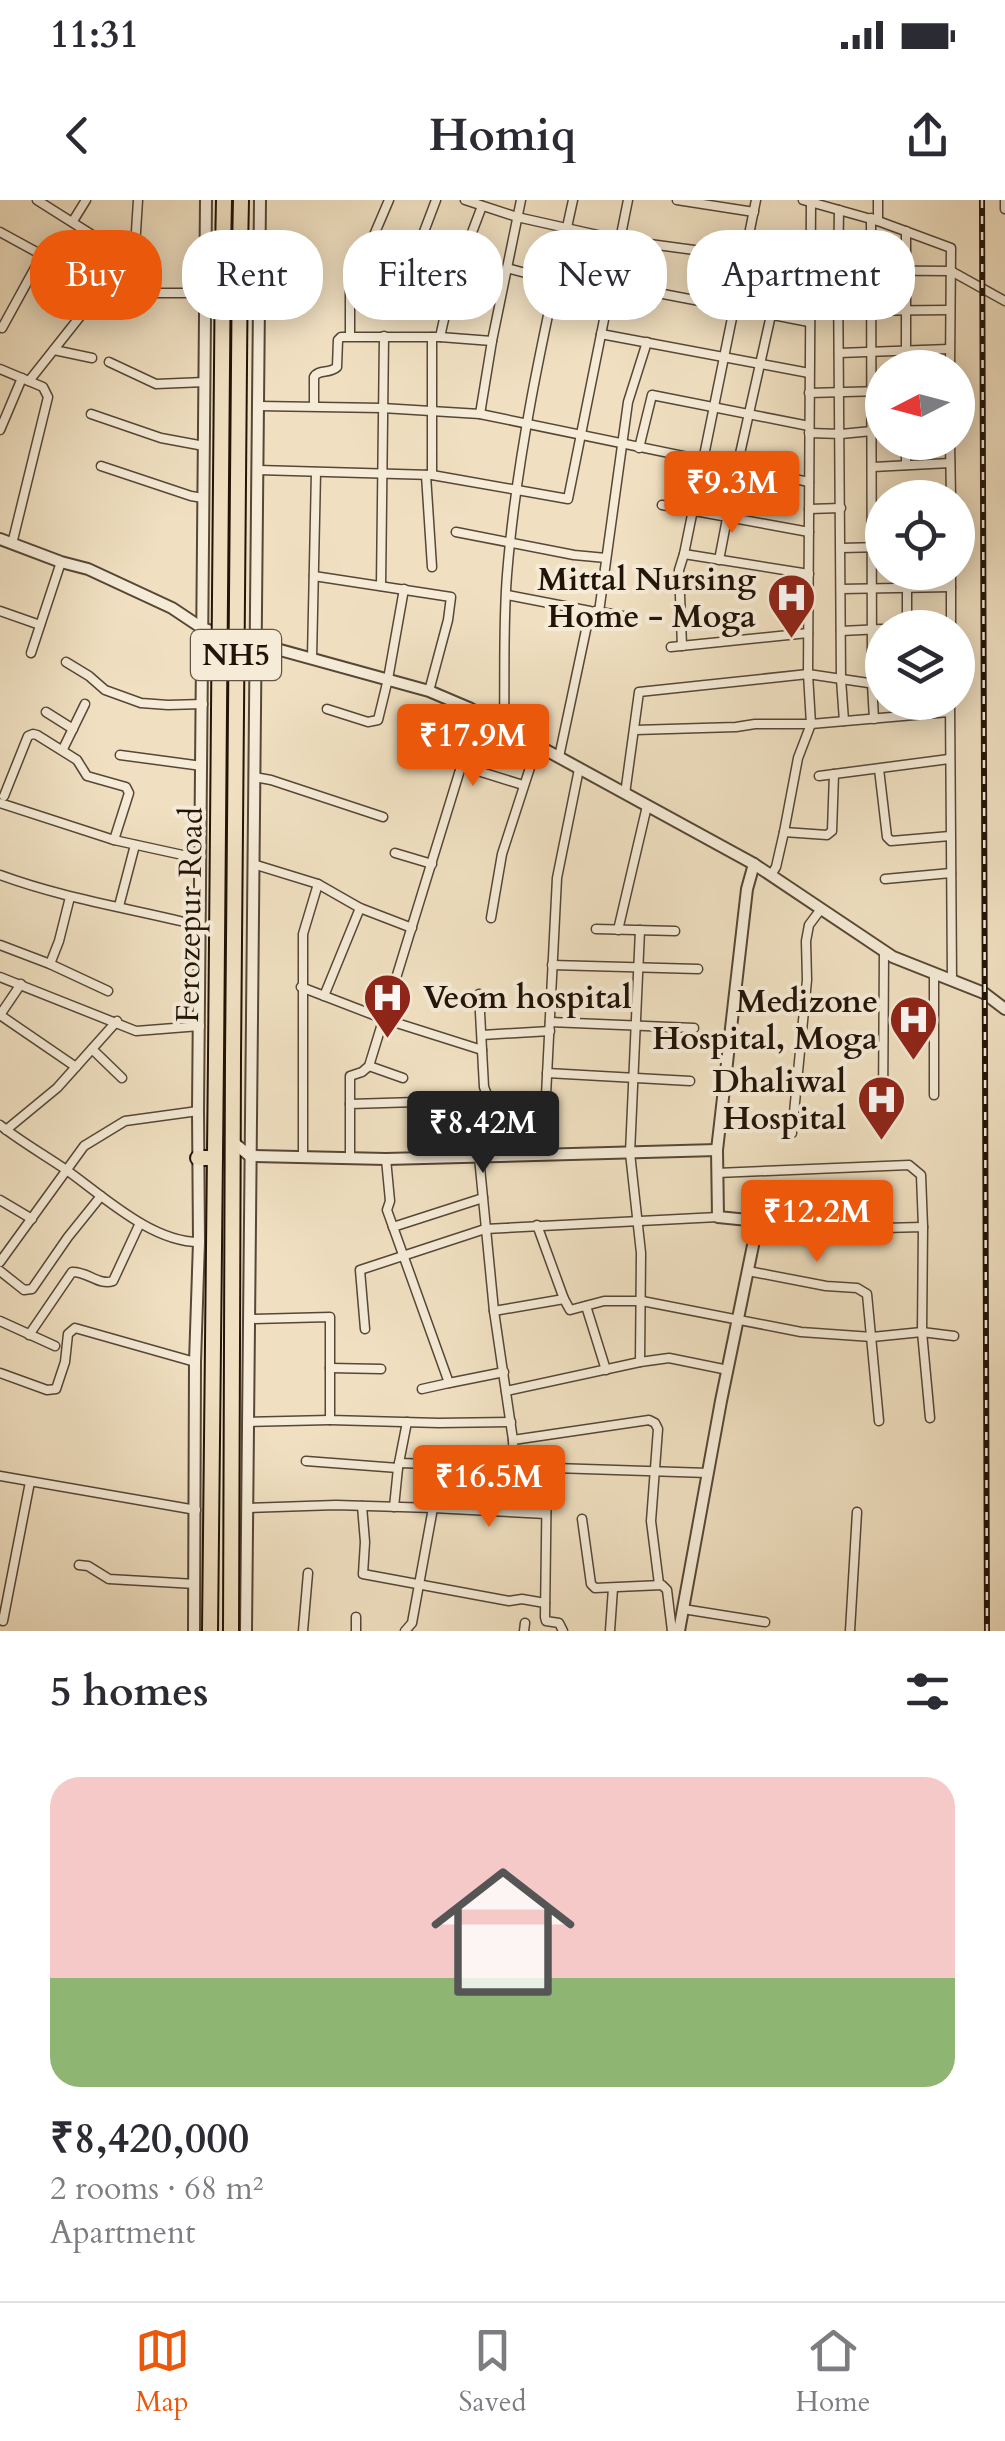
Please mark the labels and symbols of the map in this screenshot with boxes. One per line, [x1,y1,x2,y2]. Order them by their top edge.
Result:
north arrow [865,350,975,460]
pin: ₹9.3M [662,451,802,536]
place label: Mittal Nursing Home - Moga [537,558,756,639]
hospital icon: Mittal Nursing Home - Moga [765,572,817,640]
road number: NH5 [191,630,281,680]
pin: ₹17.9M [392,704,554,789]
street label: Ferozepur Road [166,807,214,1023]
hospital icon: Veom hospital [362,972,414,1040]
place label: Veom hospital [423,976,632,1020]
place label: Medizone Hospital, Moga [652,980,878,1061]
hospital icon: Medizone Hospital, Moga [887,994,939,1062]
place label: Dhaliwal Hospital [712,1060,846,1141]
hospital icon: Dhaliwal Hospital [855,1074,907,1142]
pin: ₹8.42M [402,1091,564,1176]
pin: ₹12.2M [736,1180,898,1265]
pin: ₹16.5M [408,1445,570,1530]

